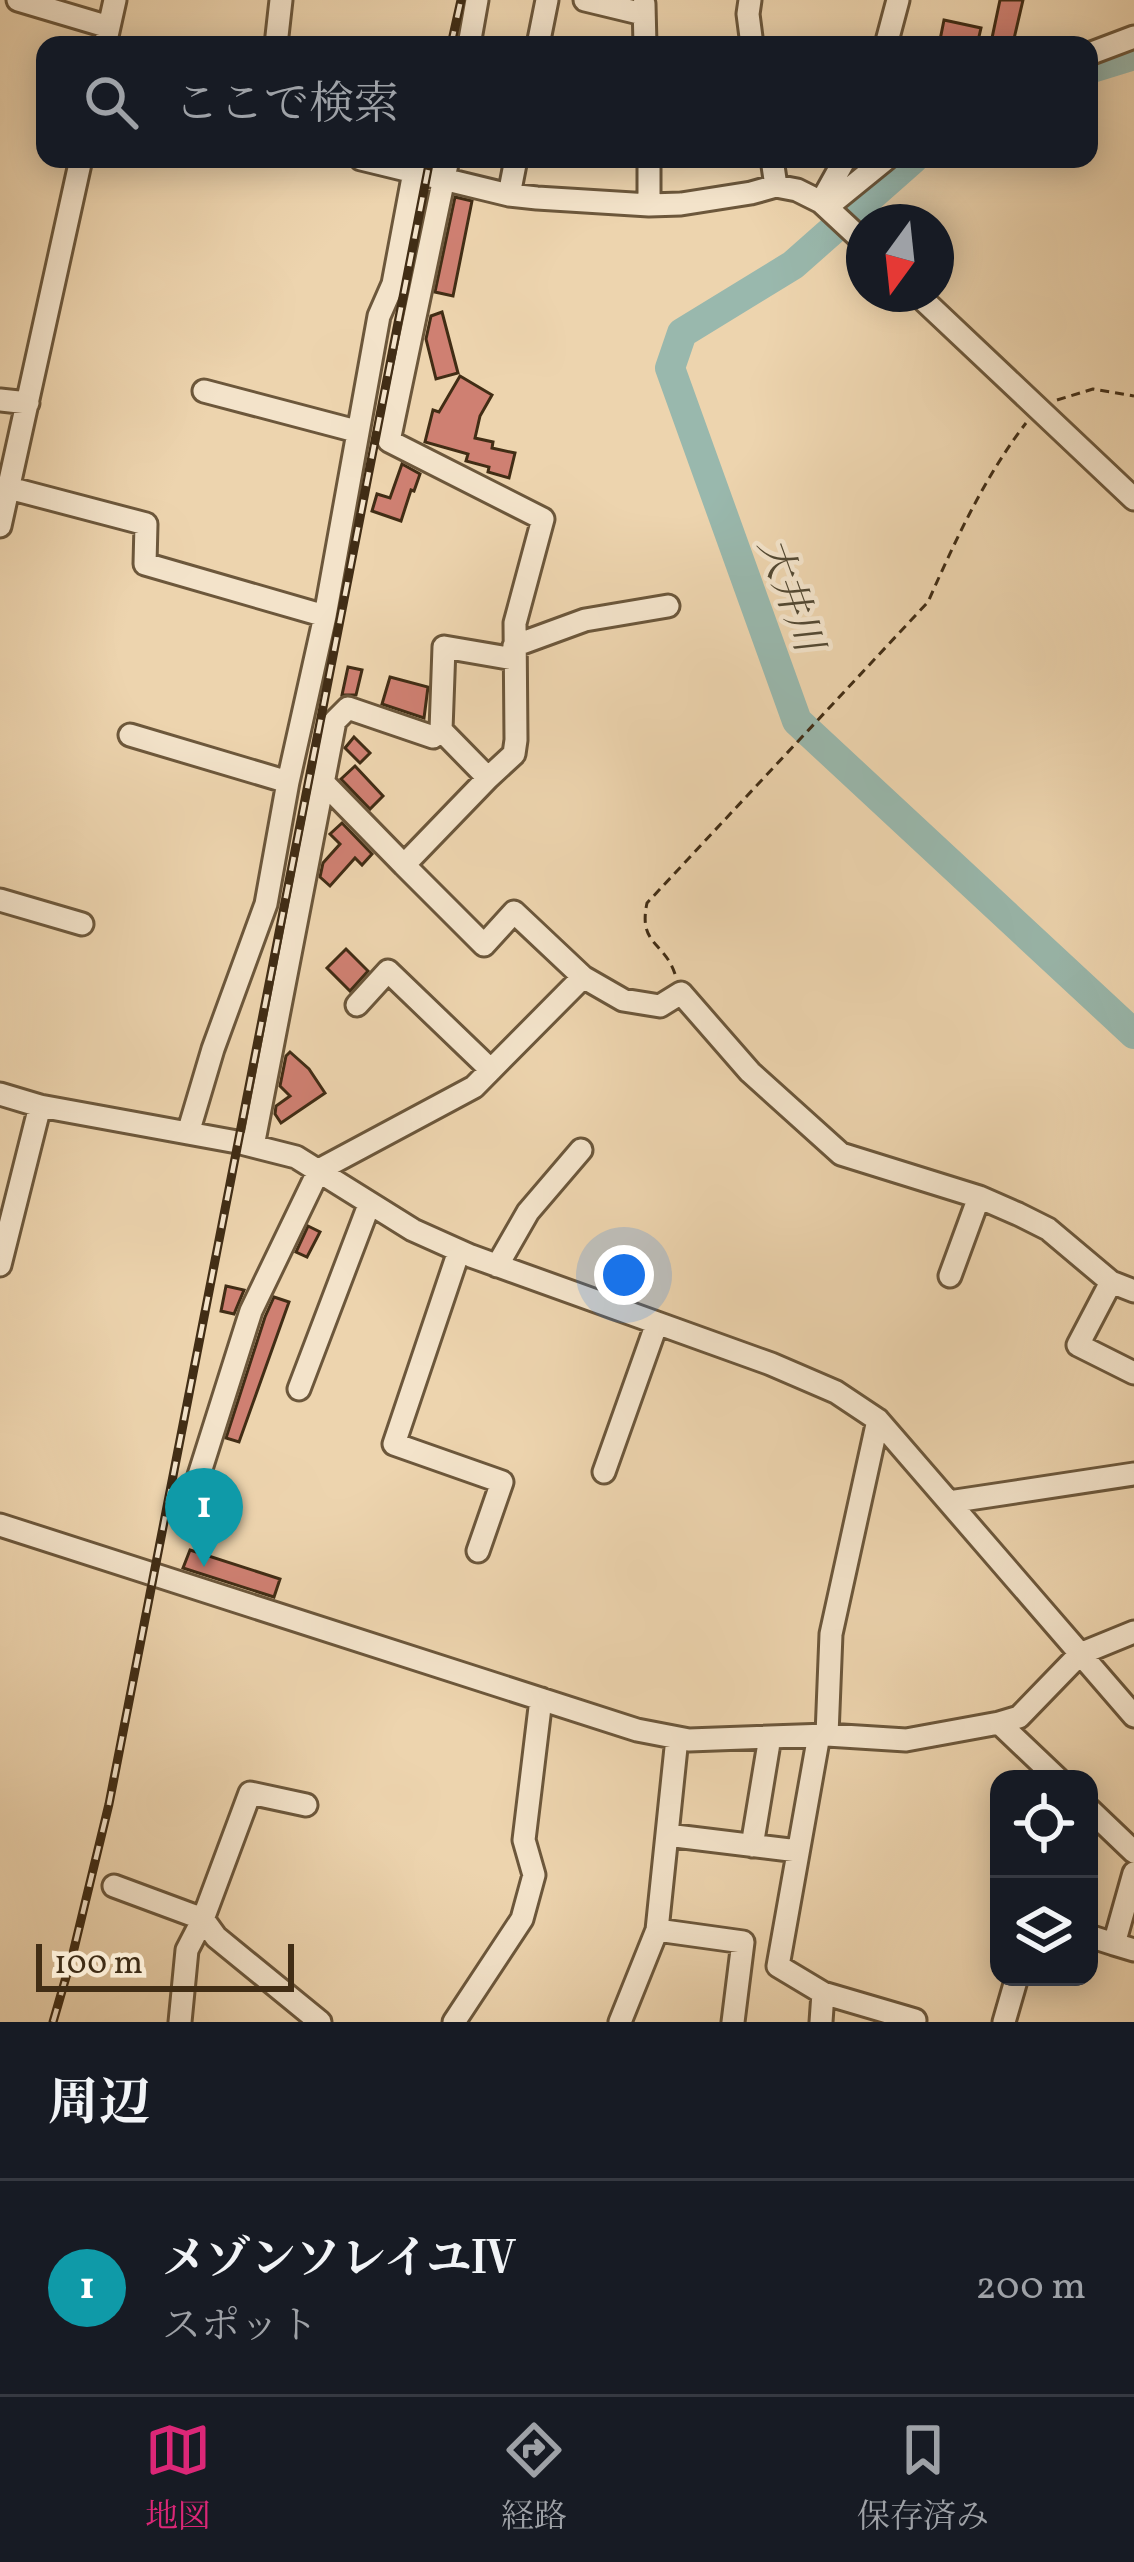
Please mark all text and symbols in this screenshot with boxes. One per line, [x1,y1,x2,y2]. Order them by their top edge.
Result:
search box [36,36,1098,168]
icon: search [78,69,144,135]
text: ここで検索 [174,75,399,138]
north arrow [846,204,954,312]
water label: 大井川 [743,531,835,663]
your location [594,1245,654,1305]
pin: 1 [165,1468,243,1567]
map controls [990,1770,1098,1986]
button: locate [990,1770,1098,1878]
button: layers [990,1878,1098,1986]
scale bar [36,1938,294,1991]
text: 100 m [54,1942,143,1988]
text: 周辺 [48,2070,150,2141]
text: メゾンソレイユⅣ [162,2230,517,2293]
text: 1 [79,2261,95,2315]
text: 200 m [975,2261,1086,2315]
text: スポット [162,2301,318,2355]
tab: 地図 [145,2417,211,2542]
tab: 経路 [501,2417,567,2542]
tab: 保存済み [857,2417,989,2542]

